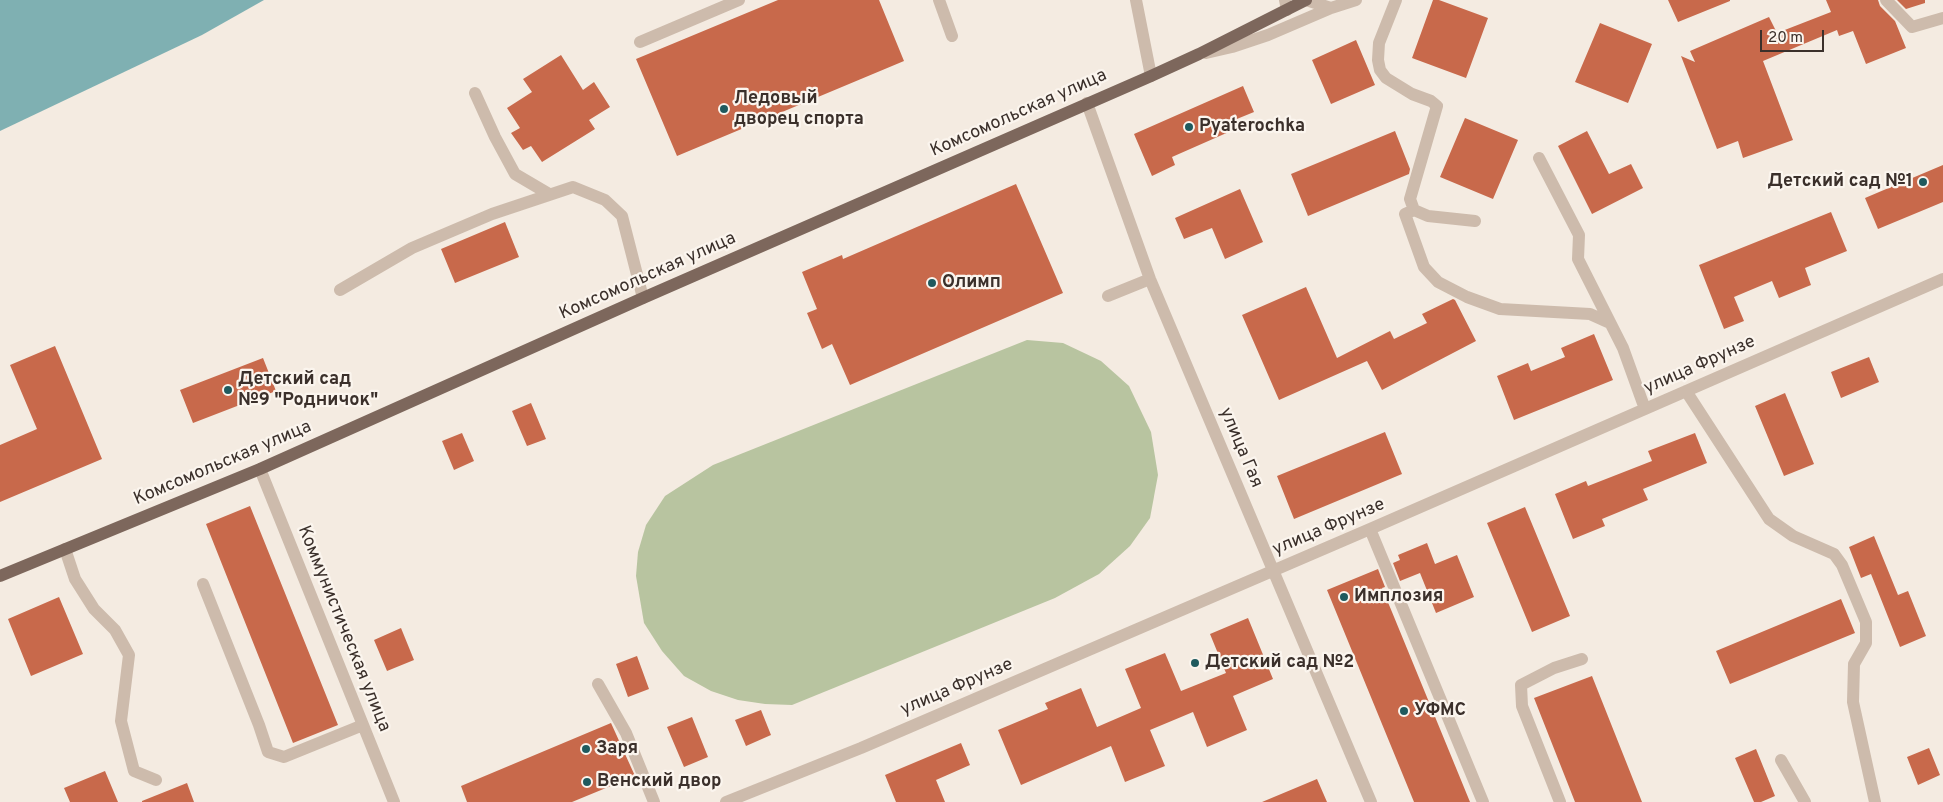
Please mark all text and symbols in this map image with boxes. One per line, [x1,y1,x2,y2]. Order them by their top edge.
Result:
scale bar [1763,20,1827,52]
text: 20 m [1768,29,1803,48]
street label: Комсомольская улица [927,65,1111,163]
place label: Ледовый дворец спорта [734,88,864,130]
marker: Ледовый дворец спорта [718,103,730,115]
place label: Pyaterochka [1199,116,1305,138]
marker: Pyaterochka [1183,121,1195,133]
place label: Детский сад №1 [1768,171,1913,193]
marker: Детский сад №1 [1917,176,1929,188]
street label: Комсомольская улица [556,228,740,326]
place label: Олимп [942,272,1001,294]
marker: Олимп [926,277,938,289]
street label: улица Фрунзе [1641,332,1759,400]
place label: Детский сад №9 "Родничок" [238,369,378,412]
marker: Детский сад №9 "Родничок" [222,384,234,396]
street label: улица Гая [1213,405,1267,491]
street label: Комсомольская улица [131,417,315,511]
street label: улица Фрунзе [1270,495,1388,561]
street label: Коммунистическая улица [292,523,394,735]
place label: Имплозия [1354,586,1443,608]
marker: Имплозия [1338,591,1350,603]
place label: Детский сад №2 [1205,652,1354,674]
street label: улица Фрунзе [898,655,1016,721]
marker: Детский сад №2 [1189,657,1201,669]
place label: УФМС [1414,700,1466,722]
marker: УФМС [1398,705,1410,717]
place label: Заря [596,738,638,760]
marker: Заря [580,743,592,755]
place label: Венский двор [597,771,722,793]
marker: Венский двор [581,776,593,788]

